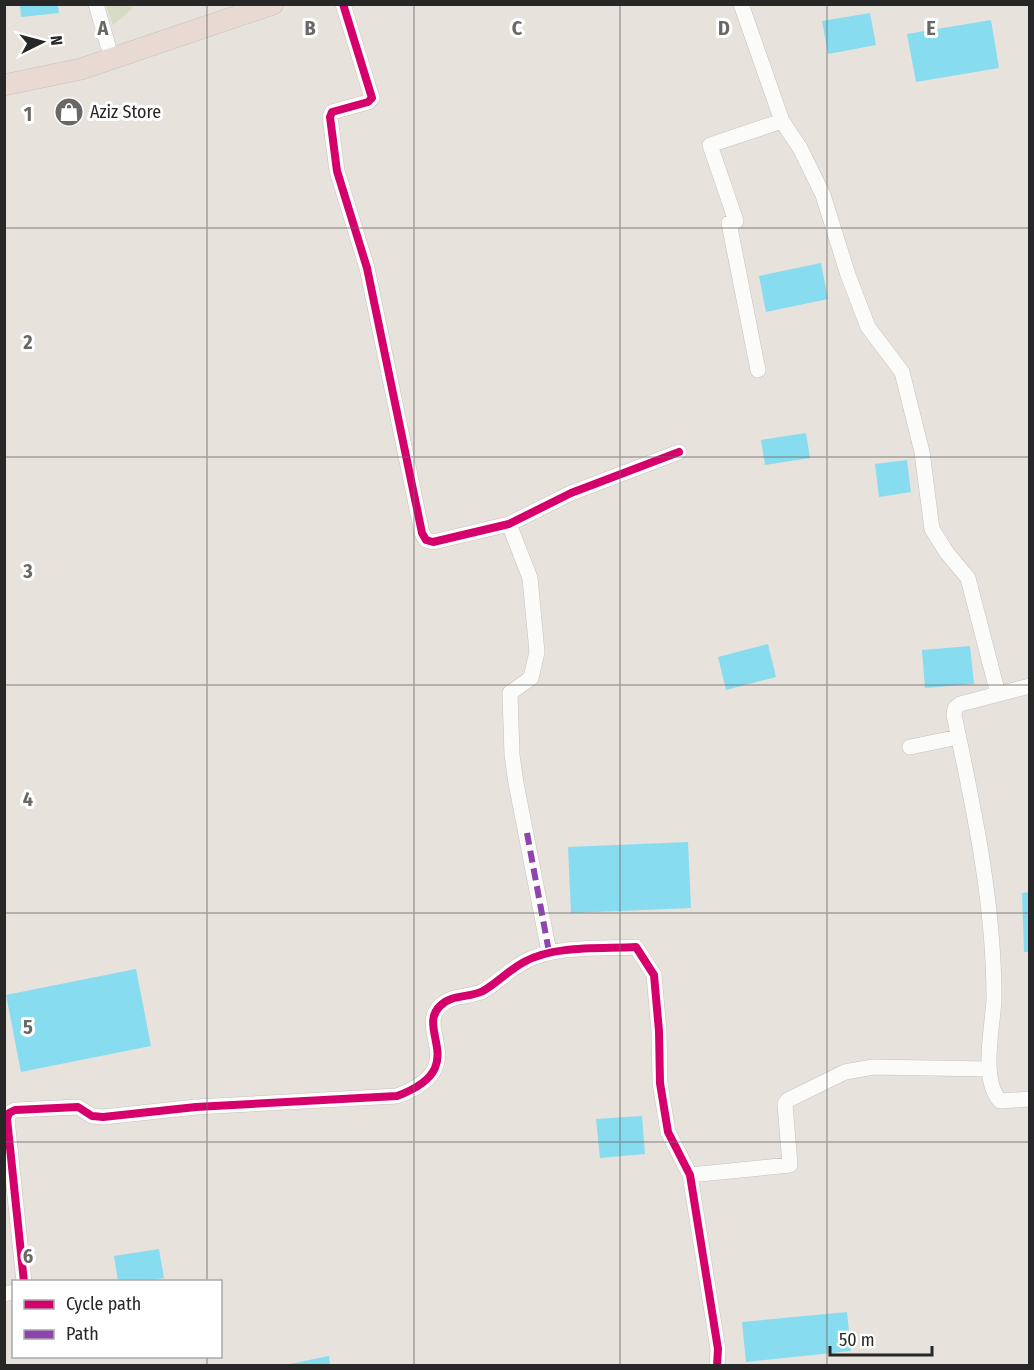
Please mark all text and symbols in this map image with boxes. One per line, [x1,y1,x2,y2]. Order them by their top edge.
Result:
north arrow [12,12,72,72]
text: A [97,16,110,40]
text: B [304,16,316,40]
text: C [512,16,523,40]
text: D [718,16,730,40]
text: E [926,16,936,40]
text: N [46,35,66,46]
shop icon: Aziz Store [53,96,85,128]
place label: Aziz Store [90,101,161,123]
text: 1 [24,102,32,126]
text: 2 [22,330,33,354]
text: 3 [22,559,33,583]
text: 4 [23,787,33,811]
text: 5 [23,1015,33,1039]
text: 6 [23,1244,33,1268]
legend [12,1280,222,1358]
text: Cycle path [66,1293,141,1315]
scale bar [830,1319,932,1357]
text: Path [66,1323,99,1345]
text: 50 m [839,1329,875,1351]

